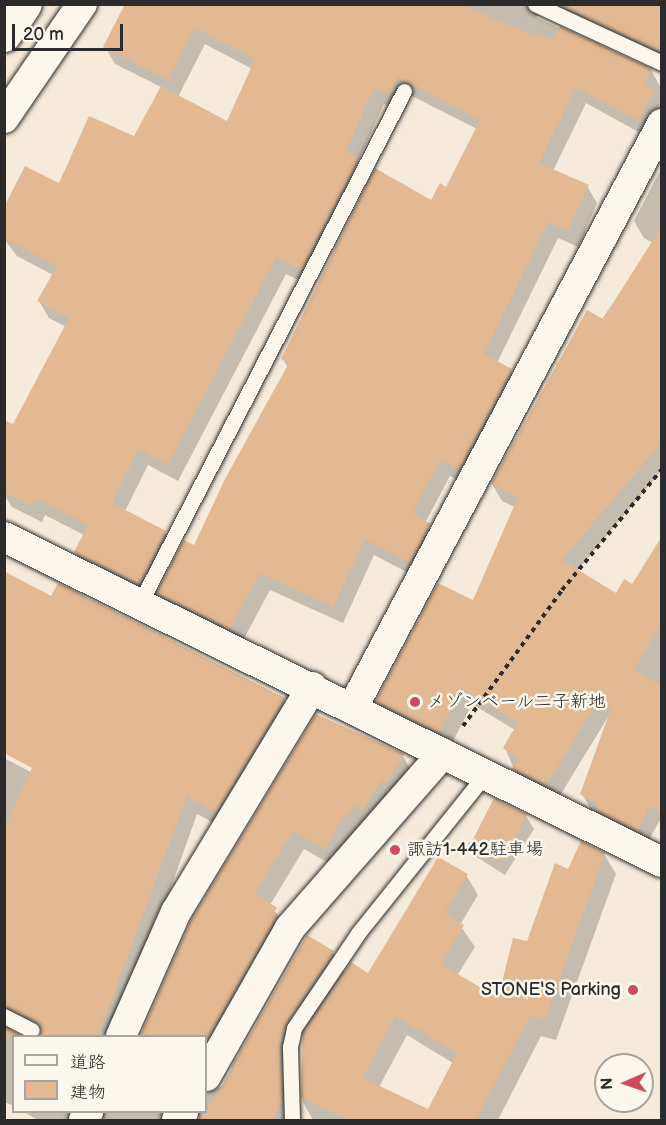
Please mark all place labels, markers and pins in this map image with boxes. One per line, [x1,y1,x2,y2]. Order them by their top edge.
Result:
place label: メゾンベール二子新地 [427,691,607,713]
marker: メゾンベール二子新地 [408,695,422,709]
place label: 諏訪1-442駐車場 [407,839,543,861]
marker: 諏訪1-442駐車場 [388,843,402,857]
place label: STONE'S Parking [481,979,621,1001]
marker: STONE'S Parking [626,983,640,997]

